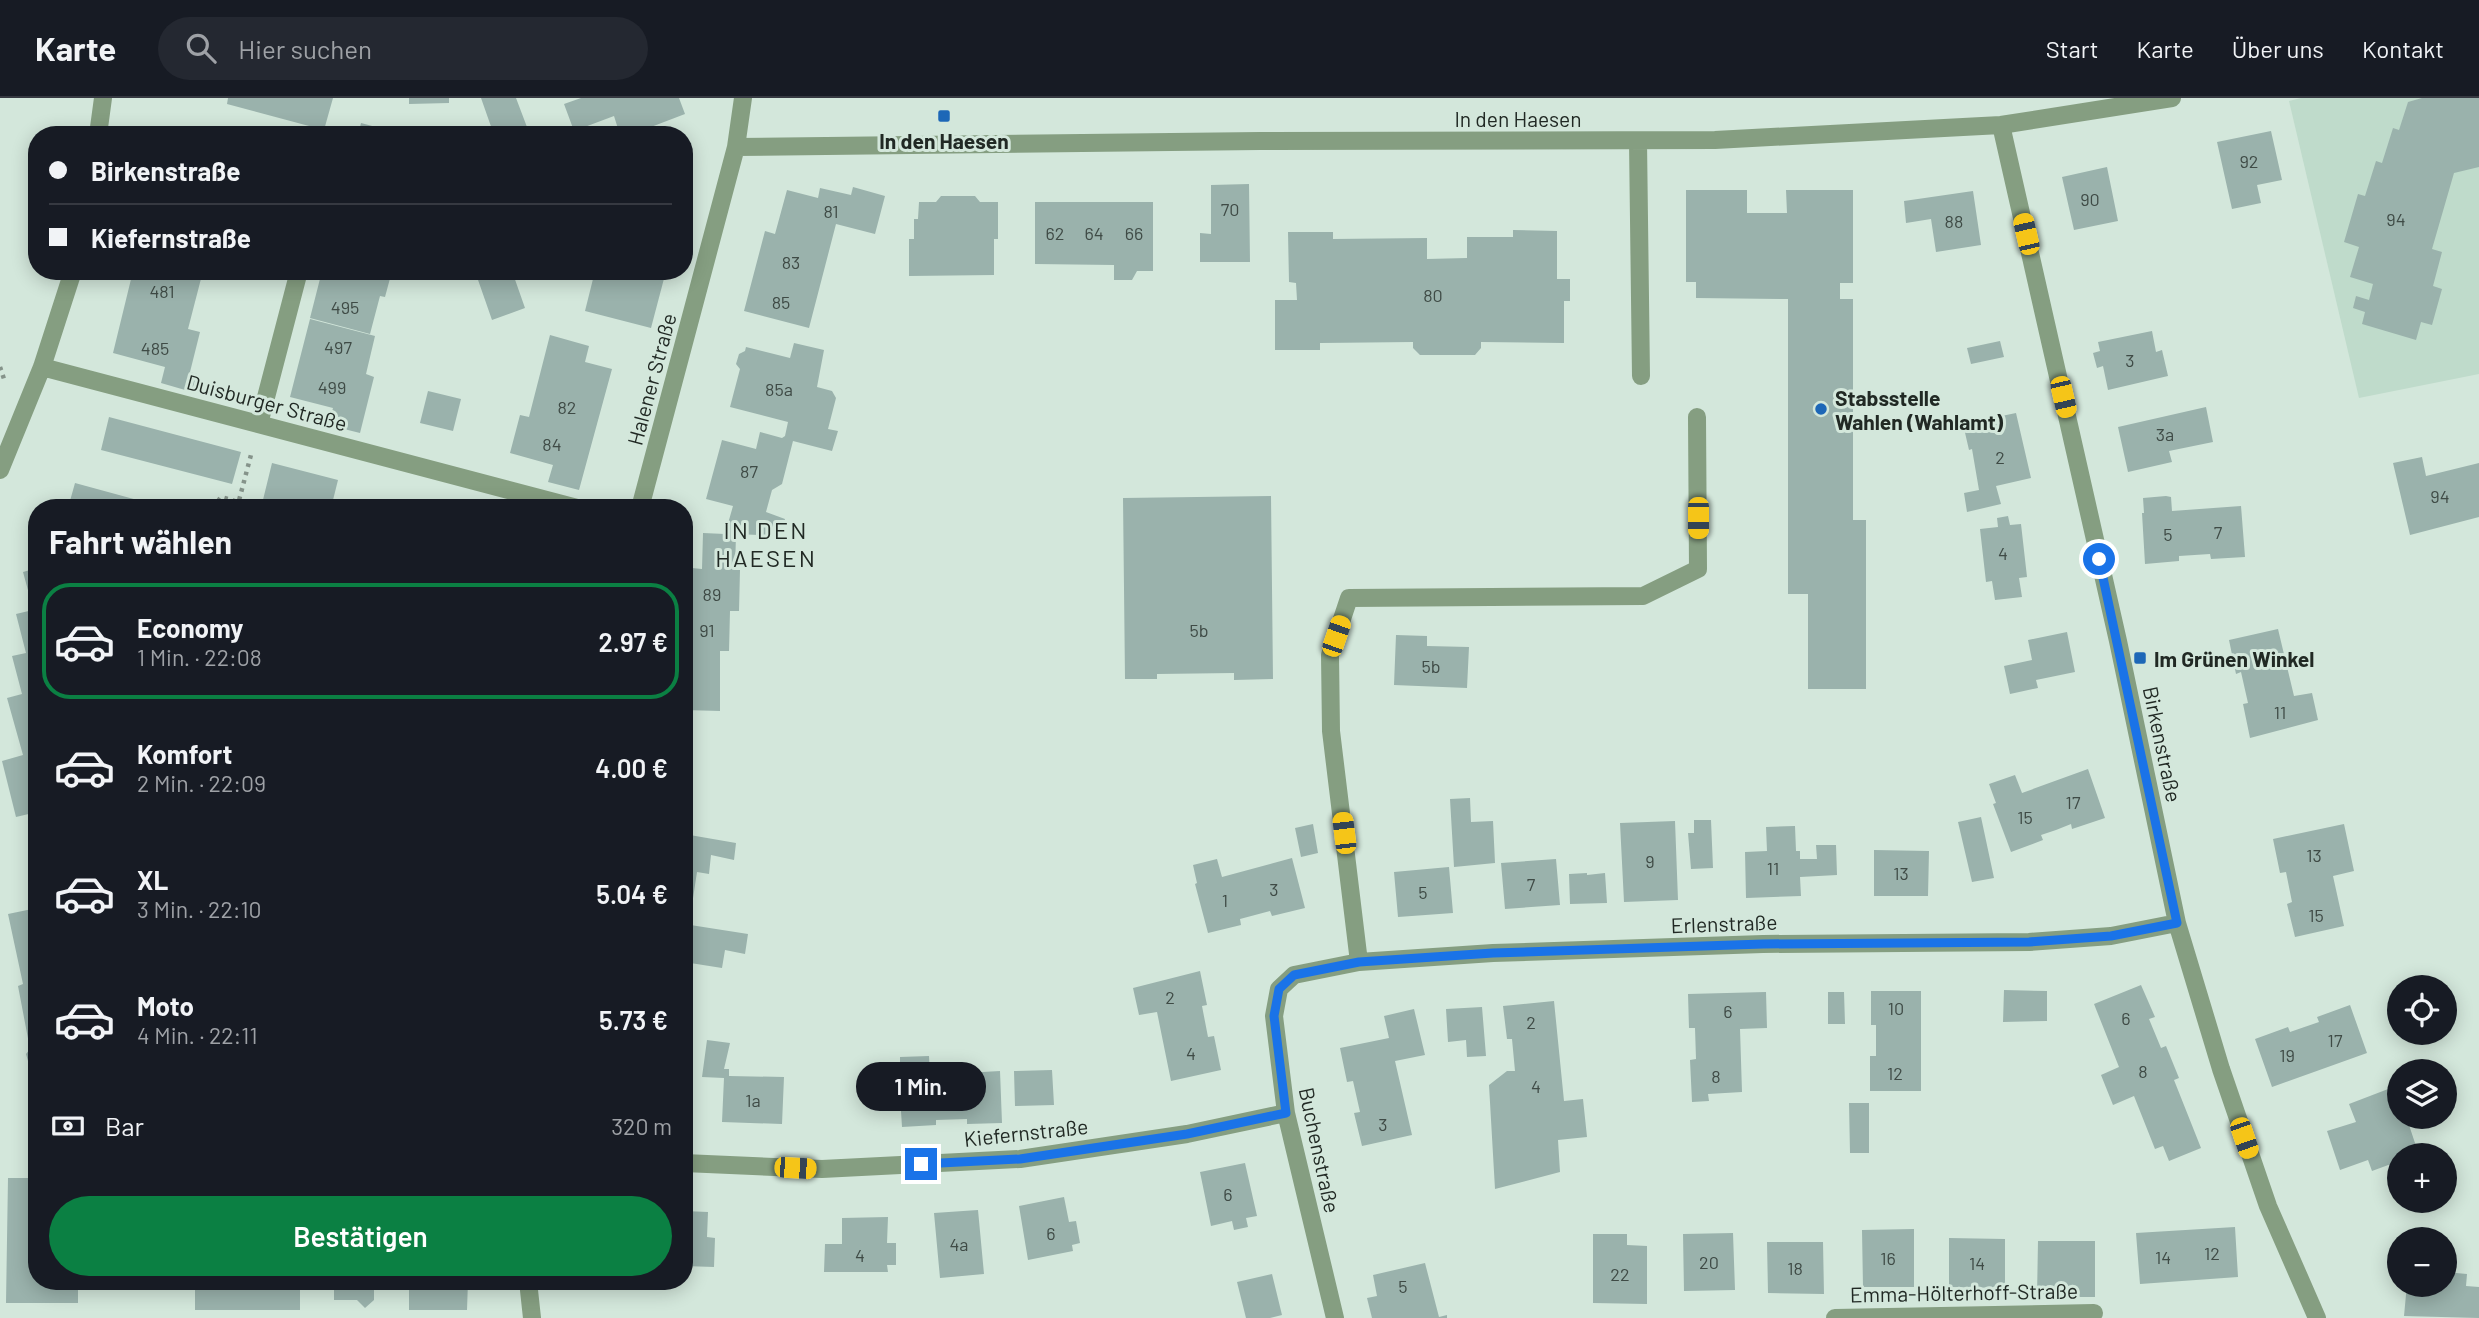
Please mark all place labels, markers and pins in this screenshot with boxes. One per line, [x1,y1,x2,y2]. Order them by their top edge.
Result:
marker: In den Haesen [936,108,952,124]
place label: In den Haesen [879,128,1009,153]
place label: Stabsstelle Wahlen (Wahlamt) [1835,385,2004,434]
marker: Stabsstelle Wahlen (Wahlamt) [1813,401,1829,417]
place label: Im Grünen Winkel [2154,646,2314,671]
marker: Im Grünen Winkel [2132,650,2148,666]

